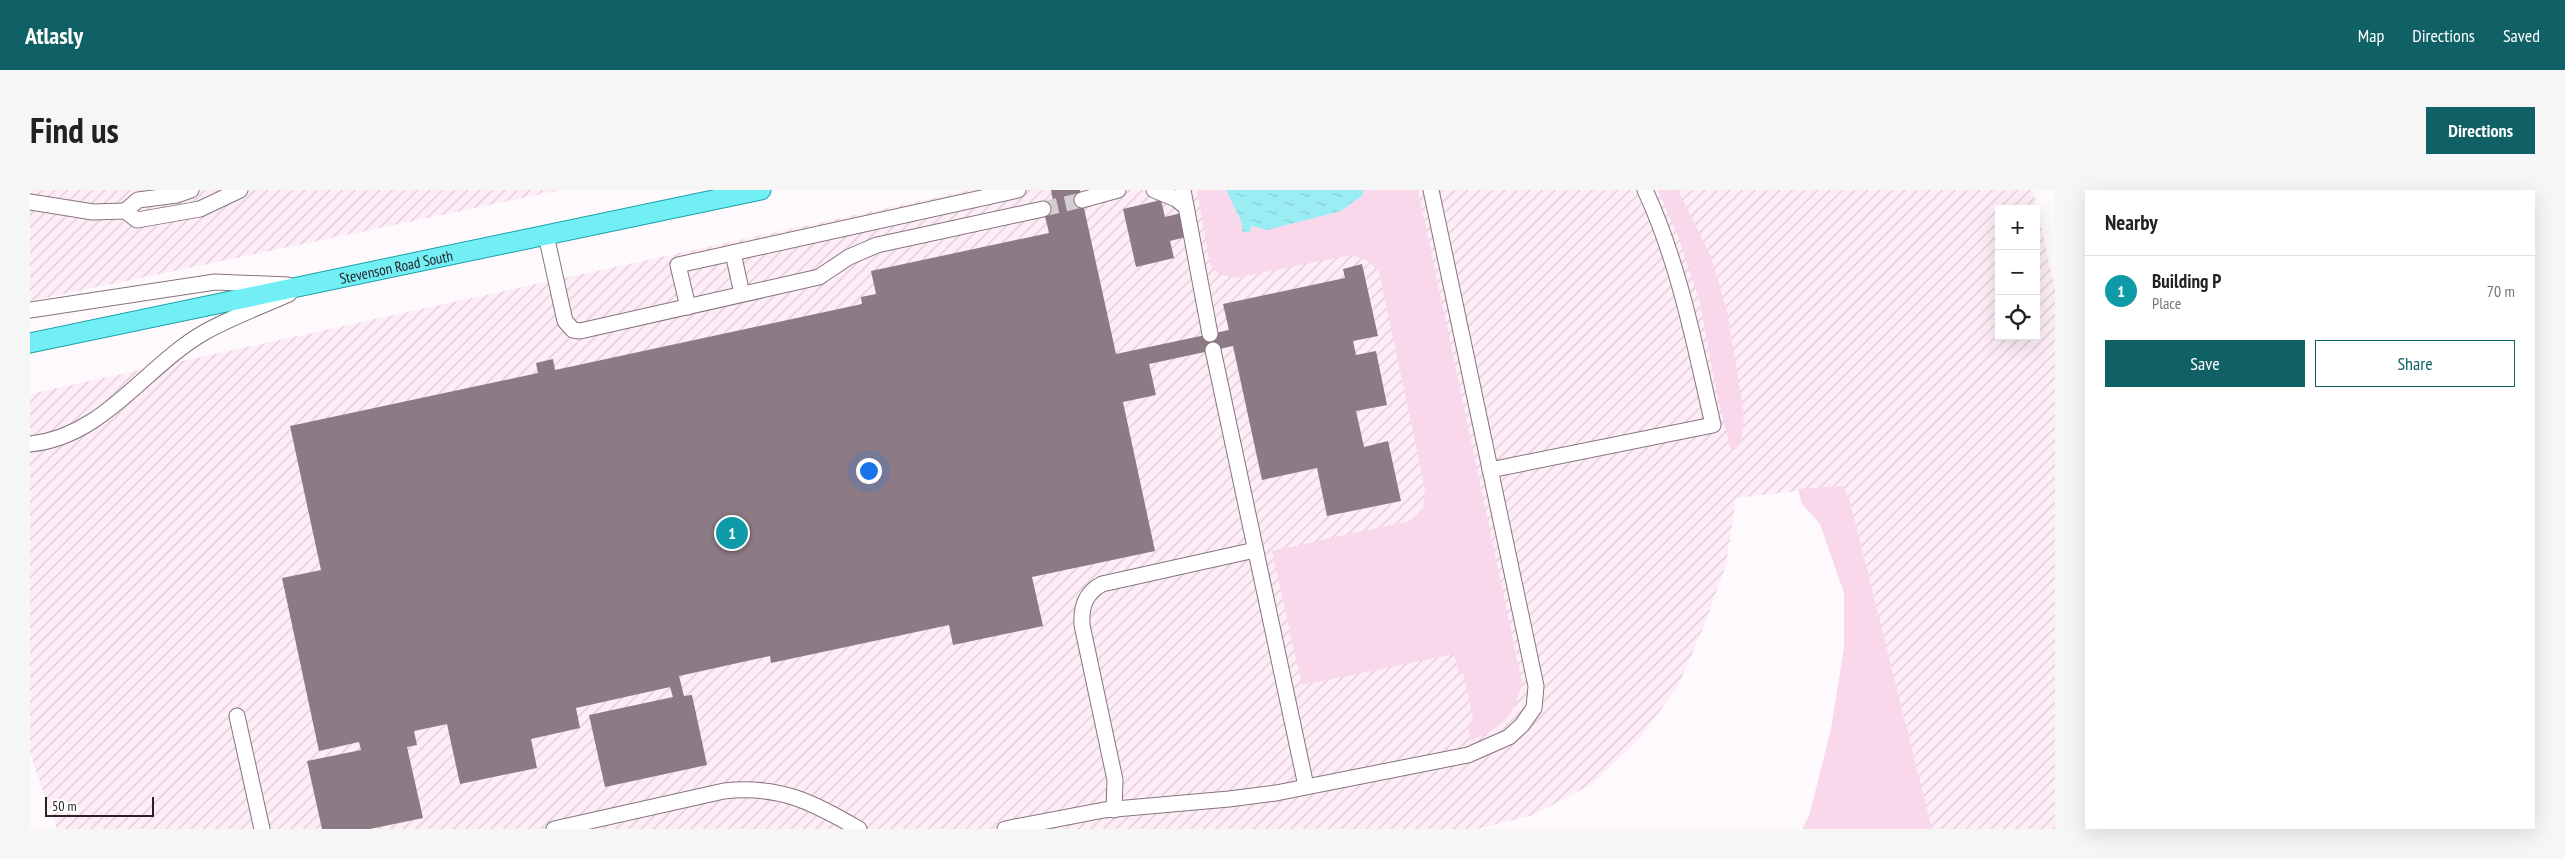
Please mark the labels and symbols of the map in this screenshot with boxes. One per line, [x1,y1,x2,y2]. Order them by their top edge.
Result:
street label: Stevenson Road South [338,245,454,287]
your location [856,458,882,484]
pin: 1 [716,514,748,552]
scale bar [45,794,154,817]

